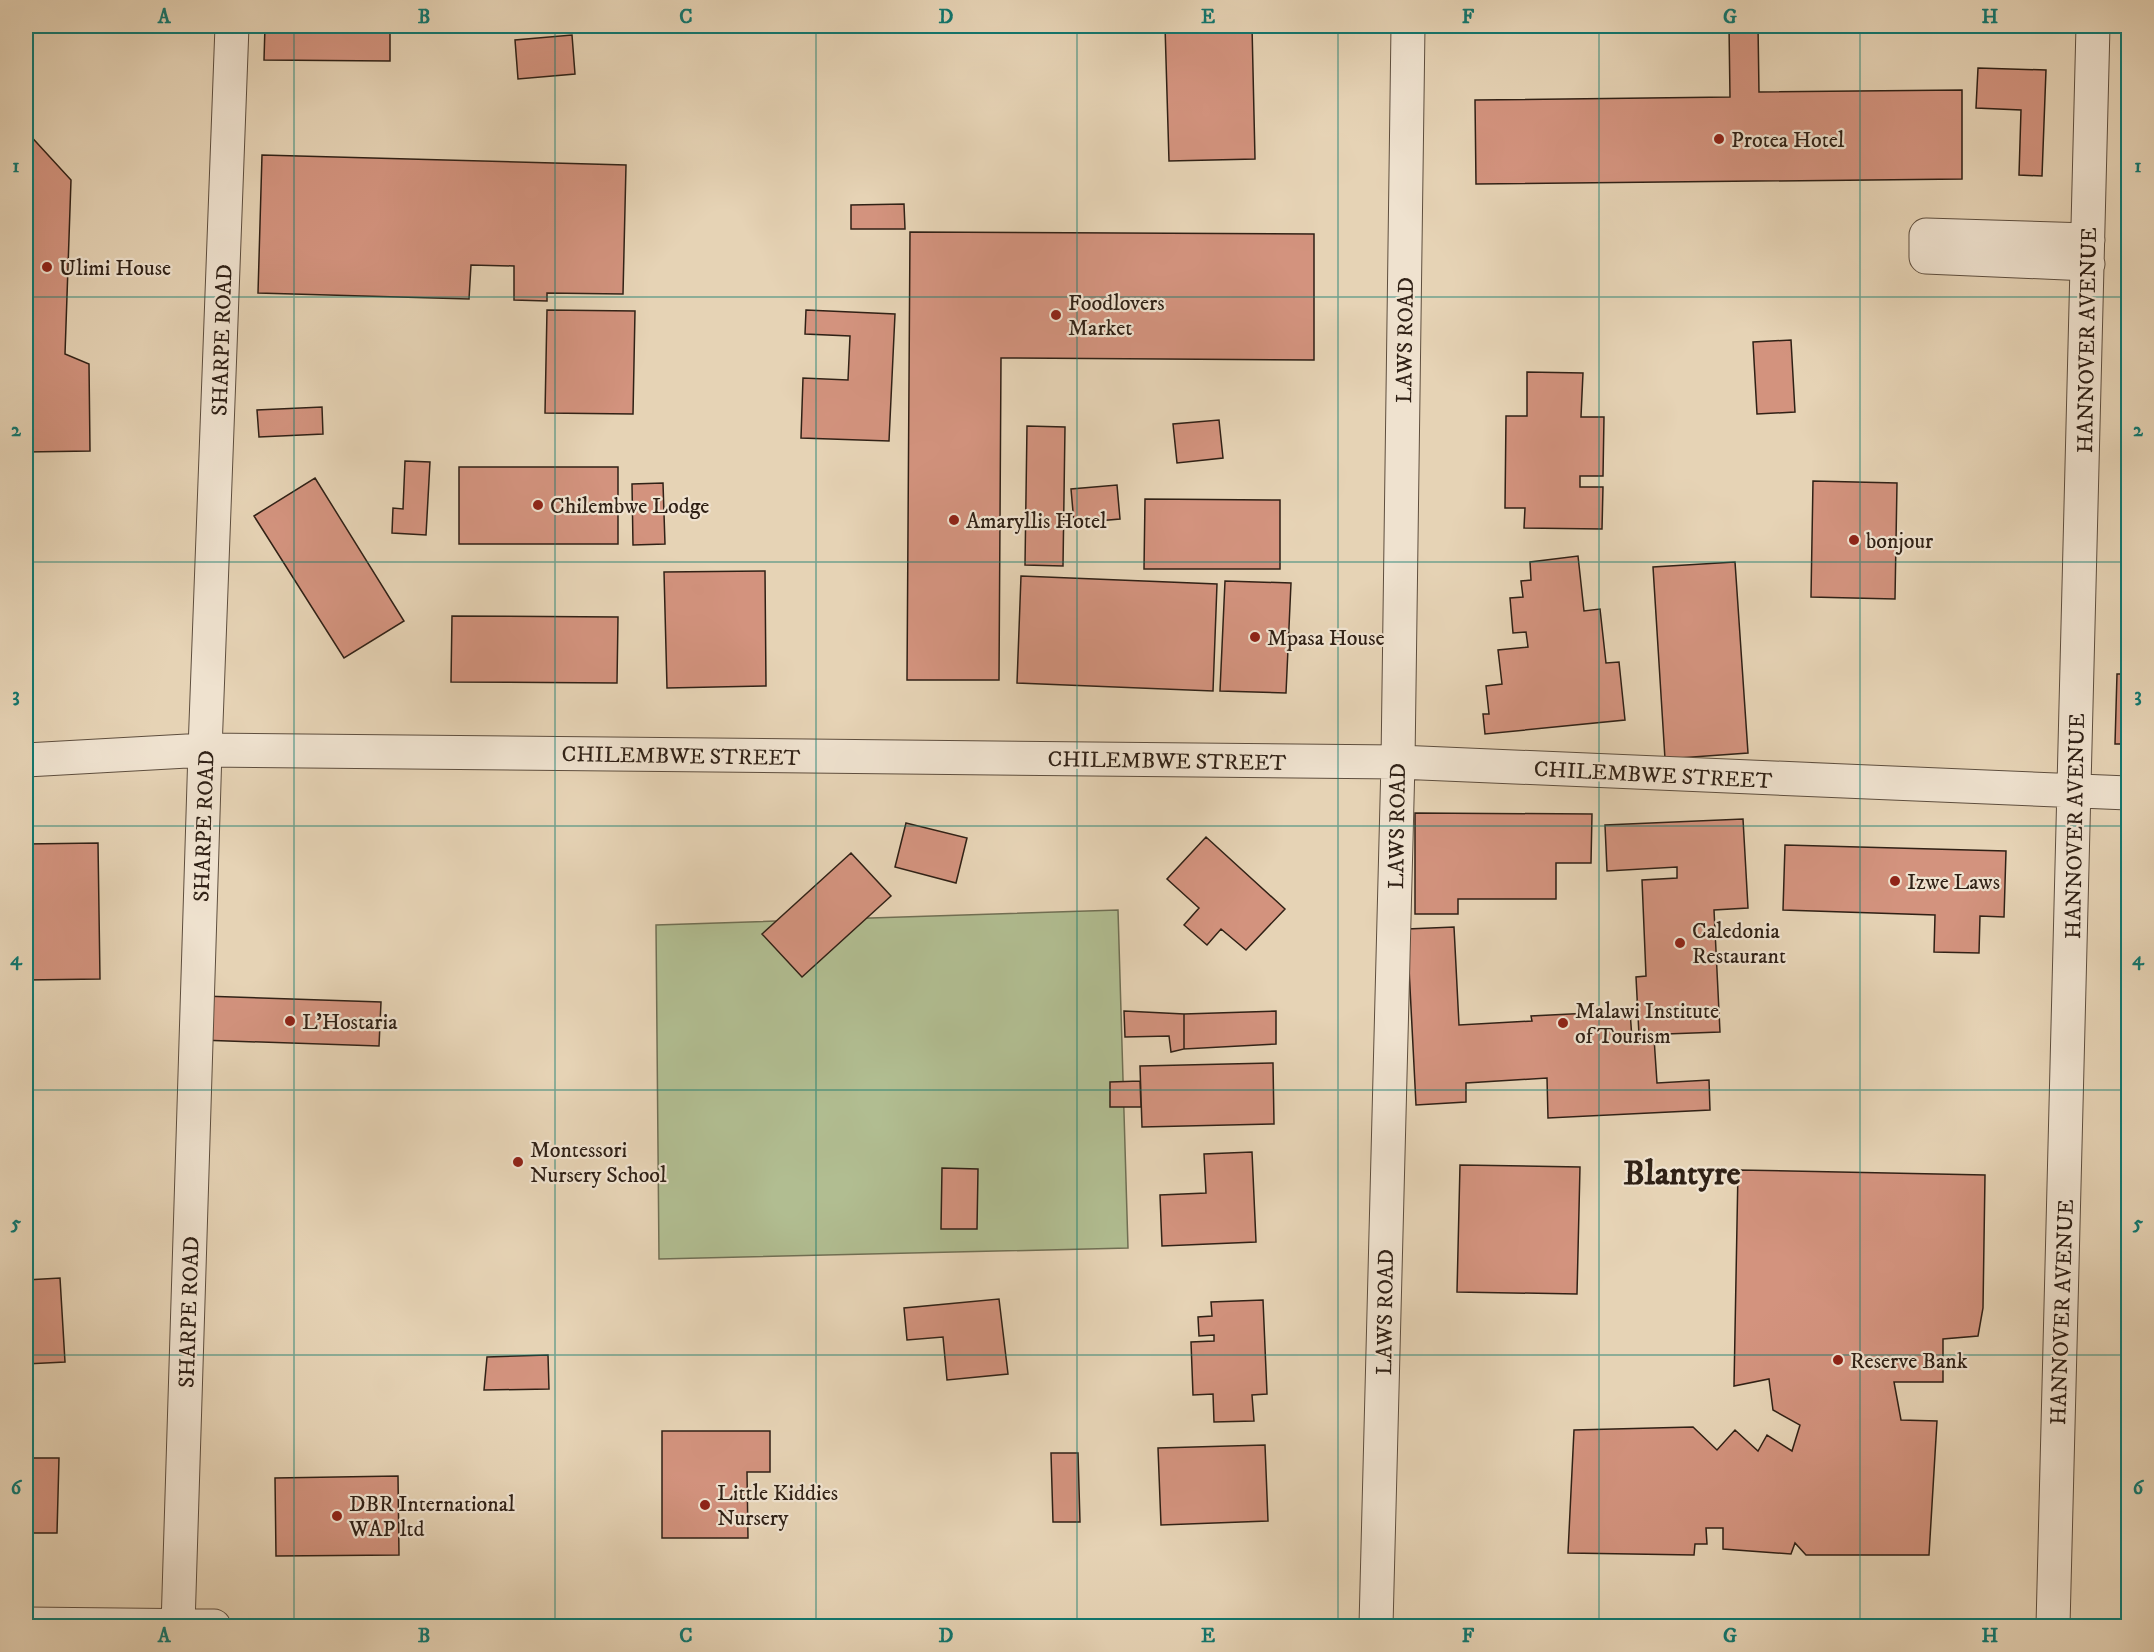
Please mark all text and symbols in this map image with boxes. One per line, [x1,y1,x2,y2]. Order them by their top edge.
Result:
text: A [157,5,172,30]
text: B [418,5,430,30]
text: C [679,5,693,30]
text: D [939,5,954,30]
text: E [1201,5,1215,30]
text: F [1462,5,1475,30]
text: G [1723,5,1737,30]
text: H [1982,5,1999,30]
place label: Protea Hotel [1731,127,1845,154]
marker: Protea Hotel [1712,132,1726,146]
text: 1 [12,154,20,179]
text: 1 [2134,154,2142,179]
street label: HANNOVER AVENUE [2072,227,2103,453]
place label: Ulimi House [59,255,171,282]
marker: Ulimi House [40,260,54,274]
street label: SHARPE ROAD [206,264,239,416]
street label: LAWS ROAD [1391,277,1420,403]
place label: Foodlovers Market [1068,290,1165,342]
marker: Foodlovers Market [1049,308,1063,322]
text: 2 [11,418,22,443]
text: 2 [2133,418,2144,443]
place label: Chilembwe Lodge [550,493,709,520]
marker: Chilembwe Lodge [531,498,545,512]
place label: Amaryllis Hotel [966,508,1107,535]
marker: Amaryllis Hotel [947,513,961,527]
place label: bonjour [1866,528,1934,555]
marker: bonjour [1847,533,1861,547]
place label: Mpasa House [1267,625,1385,652]
marker: Mpasa House [1248,630,1262,644]
text: 3 [12,683,20,708]
text: 3 [2134,683,2142,708]
street label: HANNOVER AVENUE [2060,713,2091,939]
street label: CHILEMBWE STREET [561,741,801,772]
street label: CHILEMBWE STREET [1047,746,1287,777]
street label: SHARPE ROAD [188,750,221,902]
street label: CHILEMBWE STREET [1533,756,1773,795]
street label: LAWS ROAD [1383,763,1412,889]
place label: Izwe Laws [1907,869,2000,896]
marker: Izwe Laws [1888,874,1902,888]
place label: Caledonia Restaurant [1692,918,1786,970]
marker: Caledonia Restaurant [1673,936,1687,950]
text: 4 [10,947,23,972]
text: 4 [2132,947,2145,972]
place label: Malawi Institute of Tourism [1575,998,1719,1050]
place label: L'Hostaria [302,1009,398,1036]
marker: L'Hostaria [283,1014,297,1028]
marker: Malawi Institute of Tourism [1556,1016,1570,1030]
place label: Montessori Nursery School [530,1137,667,1189]
district label: Blantyre [1623,1153,1741,1195]
marker: Montessori Nursery School [511,1155,525,1169]
street label: HANNOVER AVENUE [2045,1199,2080,1425]
text: 5 [10,1211,21,1236]
text: 5 [2132,1211,2143,1236]
street label: SHARPE ROAD [173,1236,206,1388]
street label: LAWS ROAD [1371,1249,1400,1375]
place label: Reserve Bank [1850,1348,1968,1375]
marker: Reserve Bank [1831,1353,1845,1367]
text: 6 [11,1476,23,1501]
text: 6 [2133,1476,2145,1501]
place label: Little Kiddies Nursery [717,1480,838,1532]
place label: DBR International WAP ltd [348,1491,515,1543]
marker: Little Kiddies Nursery [698,1498,712,1512]
marker: DBR International WAP ltd [330,1509,344,1523]
text: A [157,1624,172,1649]
text: B [418,1624,430,1649]
text: C [679,1624,693,1649]
text: D [939,1624,954,1649]
text: E [1201,1624,1215,1649]
text: F [1462,1624,1475,1649]
text: G [1723,1624,1737,1649]
text: H [1982,1624,1999,1649]

